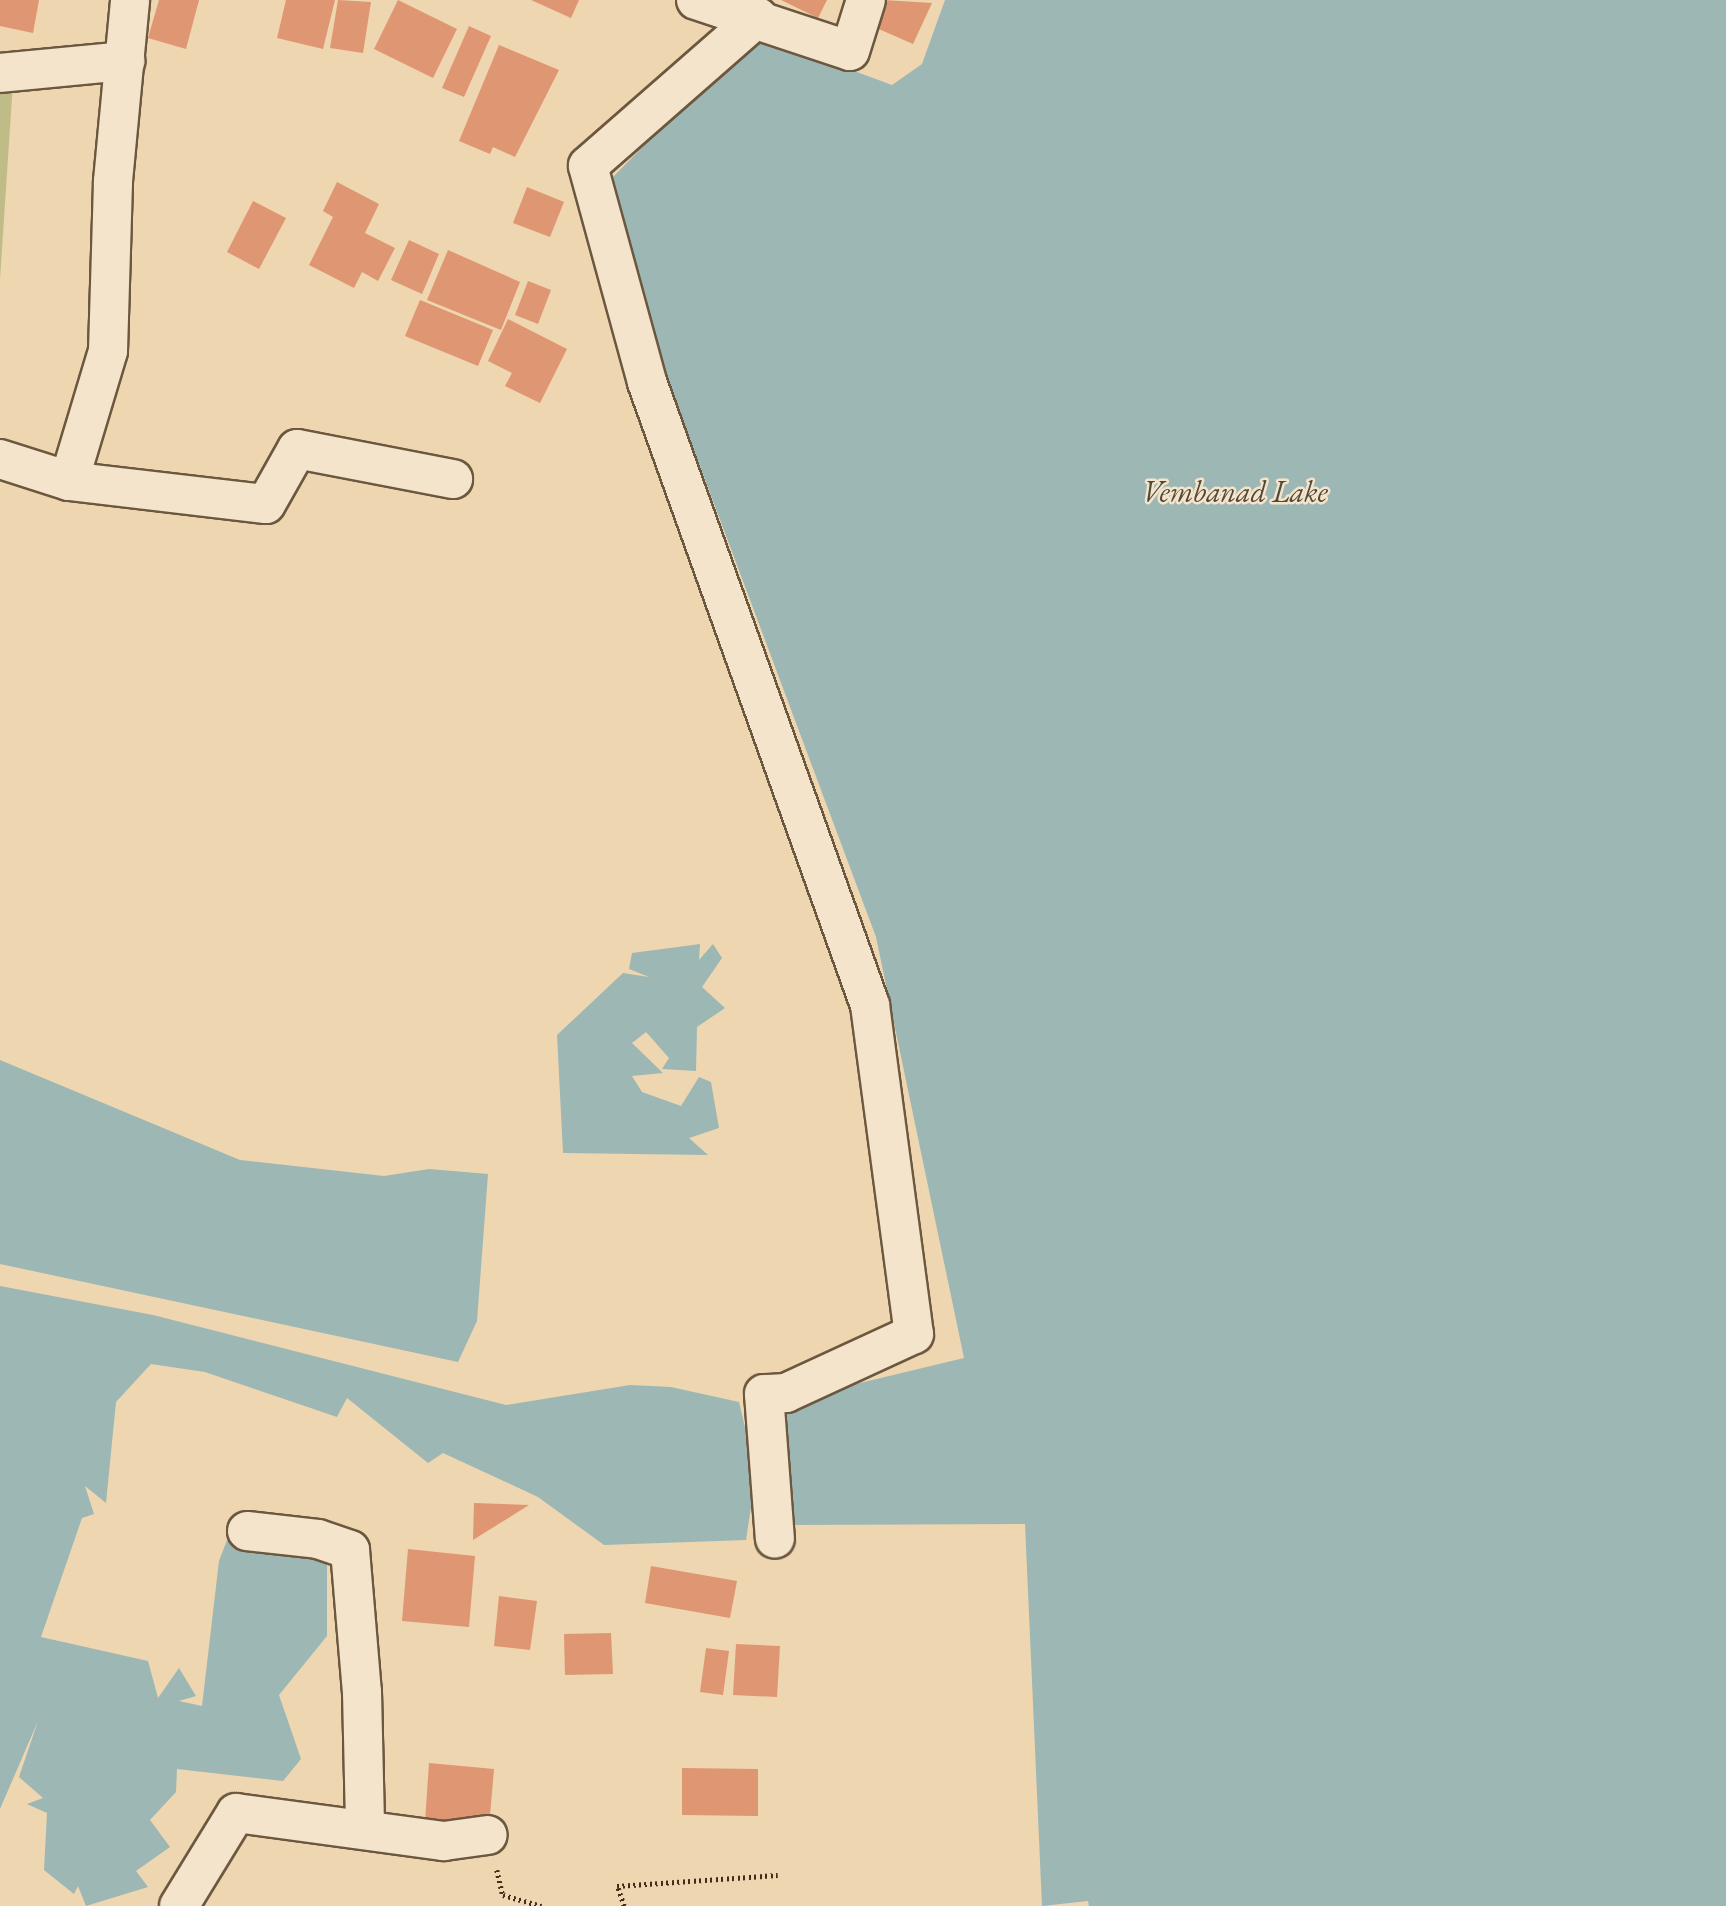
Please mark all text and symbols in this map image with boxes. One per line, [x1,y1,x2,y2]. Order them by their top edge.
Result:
water label: Vembanad Lake [1142,474,1328,510]

